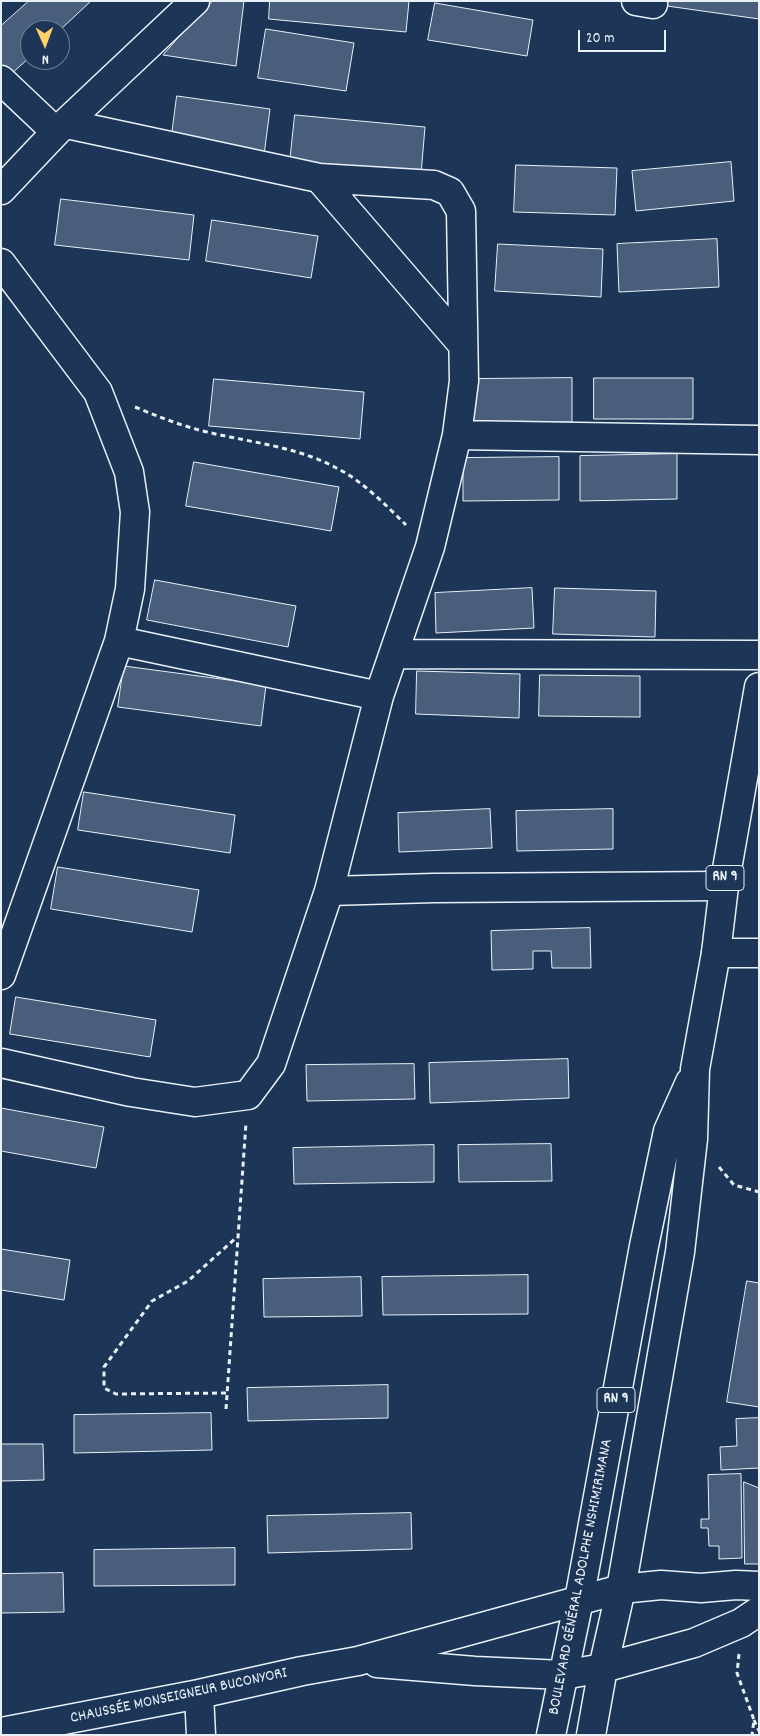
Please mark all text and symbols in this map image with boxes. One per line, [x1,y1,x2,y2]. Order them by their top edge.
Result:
north arrow [20,20,70,70]
scale bar [580,20,668,52]
text: 20 m [586,28,614,50]
text: N [42,49,49,69]
road number: RN 9 [706,866,744,890]
road number: RN 9 [597,1388,635,1412]
street label: BOULEVARD GÉNÉRAL ADOLPHE NSHIMIRIMANA [546,1437,618,1717]
street label: CHAUSSÉE MONSEIGNEUR BUCONYORI [69,1665,289,1729]

